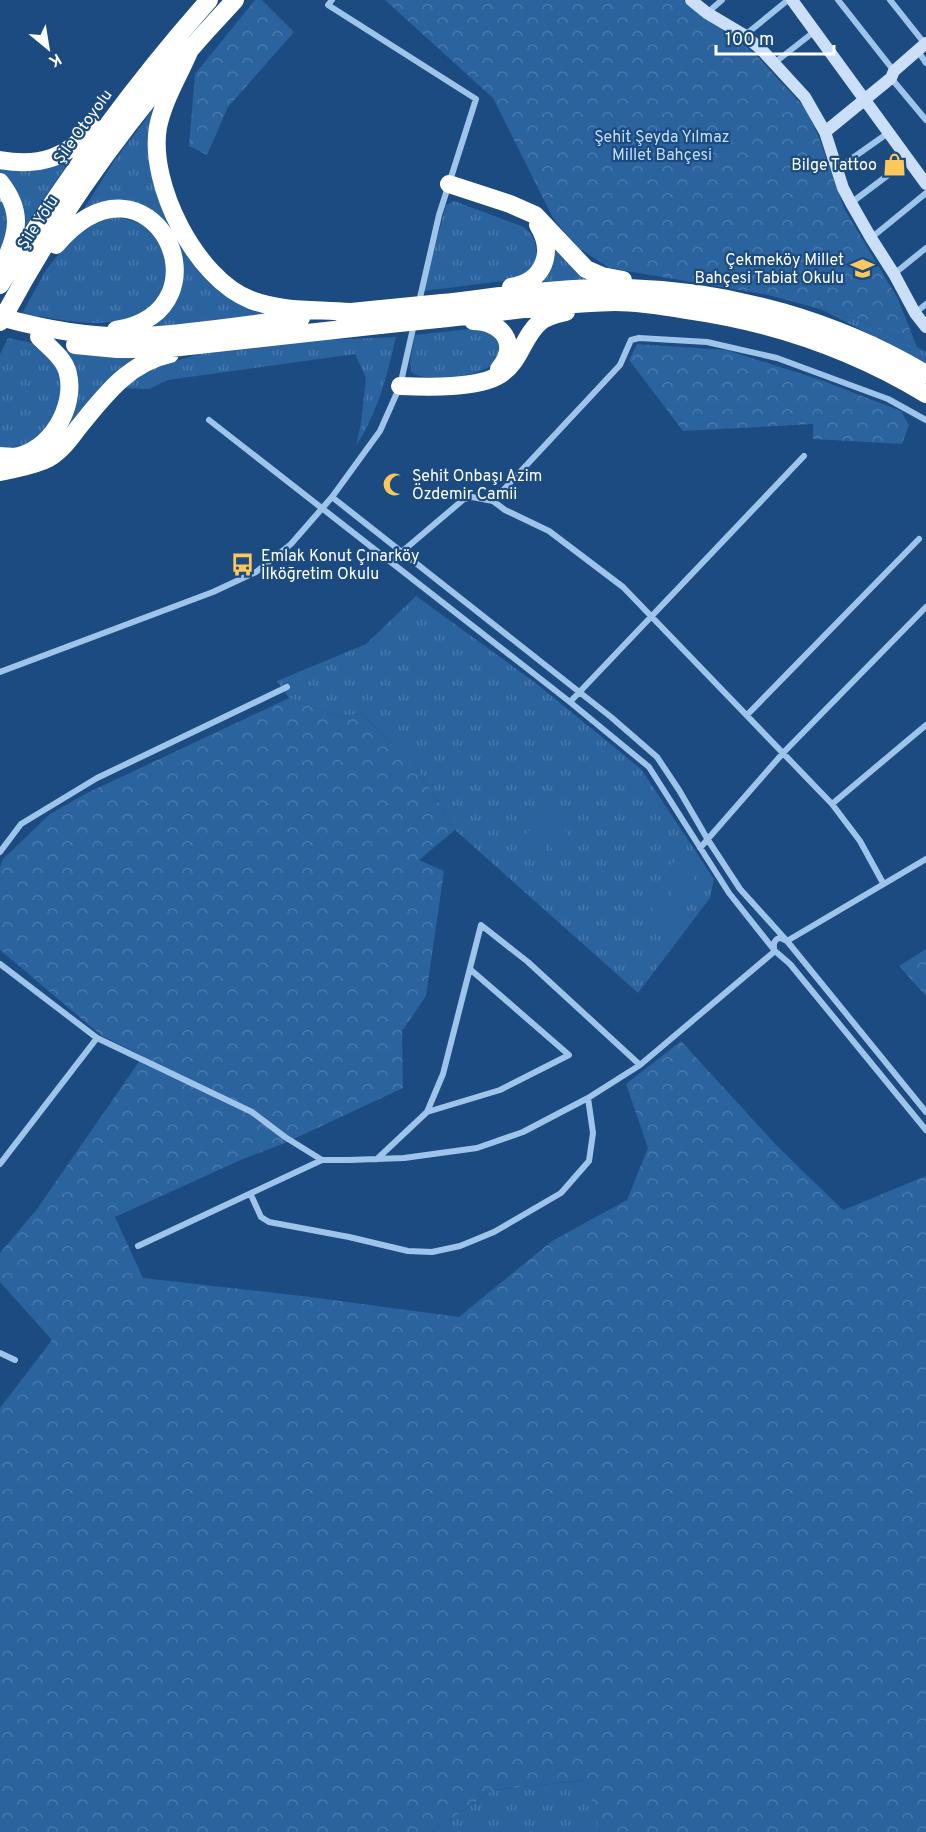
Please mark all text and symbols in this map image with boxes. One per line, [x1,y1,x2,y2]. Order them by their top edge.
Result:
north arrow [18,18,78,78]
scale bar [716,18,834,56]
text: 100 m [725,29,774,52]
text: K [45,48,64,71]
street label: Şile Otoyolu [50,86,117,168]
park label: Şehit Şeyda Yılmaz Millet Bahçesi [594,128,730,166]
shop icon: Bilge Tattoo [882,151,908,177]
place label: Bilge Tattoo [791,156,877,176]
street label: Şile Yolu [14,192,64,254]
place label: Çekmeköy Millet Bahçesi Tabiat Okulu [695,251,844,289]
school or university icon: Çekmeköy Millet Bahçesi Tabiat Okulu [849,255,875,281]
place label: Şehit Onbaşı Azim Özdemir Camii [412,467,542,505]
mosque icon: Şehit Onbaşı Azim Özdemir Camii [381,471,407,497]
place label: Emlak Konut Çınarköy İlköğretim Okulu [261,547,419,585]
bus stop icon: Emlak Konut Çınarköy İlköğretim Okulu [230,551,256,577]

